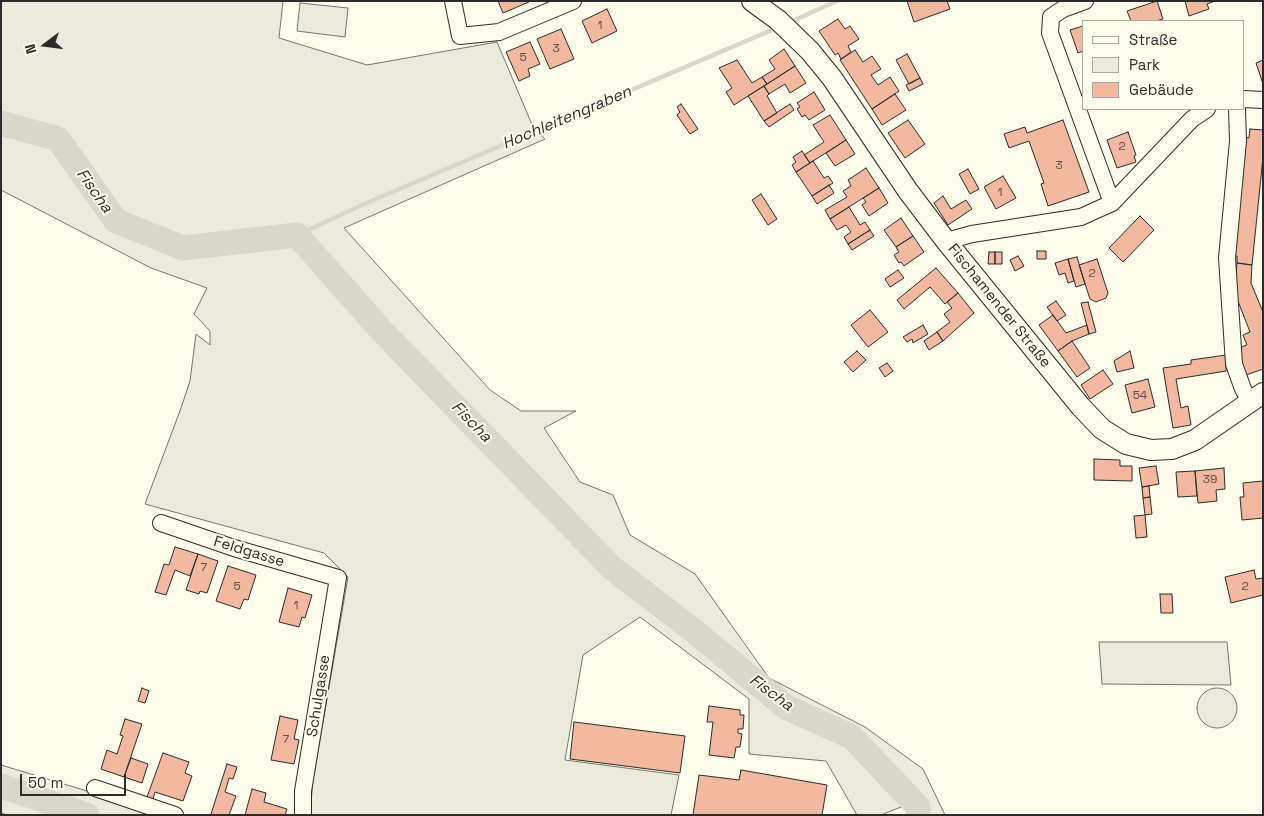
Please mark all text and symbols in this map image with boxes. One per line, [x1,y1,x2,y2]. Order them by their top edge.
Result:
house number: 1 [597,19,603,33]
north arrow [20,20,70,70]
legend [1082,20,1244,110]
text: Straße [1129,30,1177,49]
text: N [21,42,40,56]
house number: 3 [552,42,560,56]
house number: 5 [519,51,527,65]
text: Park [1129,55,1160,74]
text: Gebäude [1129,80,1194,99]
water label: Hochleitengraben [500,82,634,154]
house number: 2 [1118,140,1126,154]
house number: 3 [1055,159,1063,173]
water label: Fischa [72,165,116,217]
house number: 1 [997,186,1003,200]
street label: Fischamender Straße [944,241,1054,371]
house number: 2 [1088,267,1096,281]
house number: 54 [1133,389,1147,403]
water label: Fischa [447,398,495,446]
house number: 39 [1203,473,1217,487]
street label: Feldgasse [211,533,287,571]
house number: 7 [201,561,207,575]
house number: 5 [233,580,241,594]
house number: 2 [1241,580,1249,594]
house number: 1 [293,599,299,613]
street label: Schulgasse [304,654,334,738]
water label: Fischa [745,671,797,715]
house number: 7 [283,733,289,747]
scale bar [22,764,129,796]
text: 50 m [28,773,63,792]

